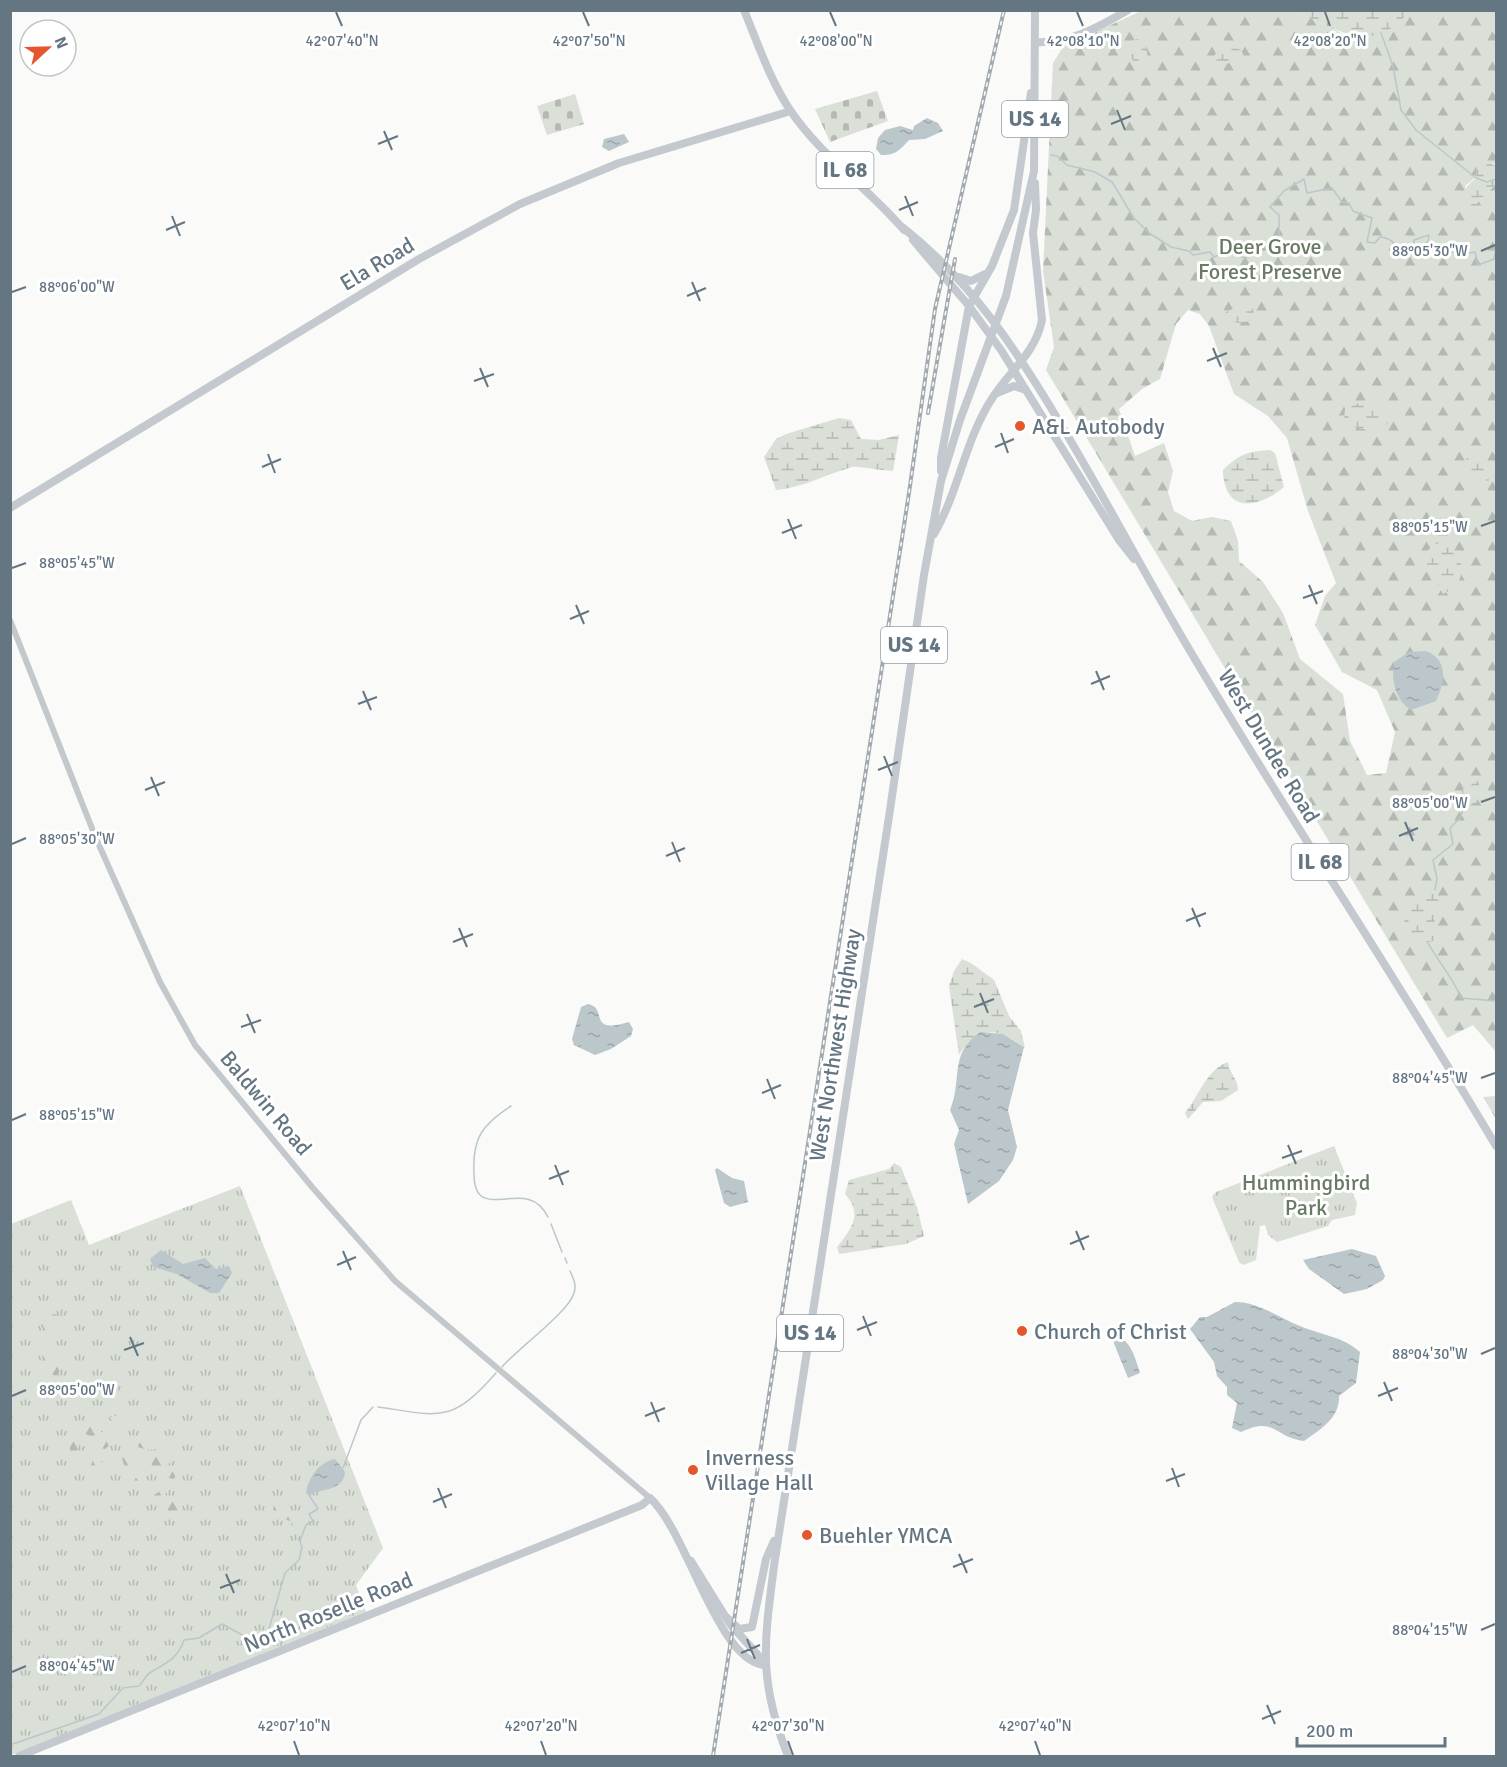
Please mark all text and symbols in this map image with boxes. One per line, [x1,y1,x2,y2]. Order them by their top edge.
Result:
north arrow [18,18,78,78]
text: 42°07'40"N [305,32,379,50]
text: 42°07'50"N [552,32,626,50]
text: 42°08'00"N [799,32,873,50]
text: 42°08'10"N [1046,32,1120,50]
text: 42°08'20"N [1293,32,1367,50]
text: N [50,34,72,52]
road number: US 14 [1002,101,1068,137]
road number: IL 68 [816,152,874,188]
street label: Ela Road [335,231,419,297]
park label: Deer Grove Forest Preserve [1198,233,1342,285]
text: 88°05'30"W [1392,242,1468,260]
text: 88°06'00"W [39,278,115,296]
place label: A&L Autobody [1032,413,1165,440]
marker: A&L Autobody [1013,419,1027,433]
text: 88°05'15"W [1392,518,1468,536]
text: 88°05'45"W [39,554,115,572]
road number: US 14 [881,627,947,663]
street label: West Dundee Road [1212,664,1326,828]
text: 88°05'00"W [1392,794,1468,812]
text: 88°05'30"W [39,830,115,848]
road number: IL 68 [1292,844,1348,880]
street label: West Northwest Highway [803,926,867,1163]
street label: Baldwin Road [214,1045,318,1161]
text: 88°04'45"W [1392,1069,1468,1087]
text: 88°05'15"W [39,1106,115,1124]
park label: Hummingbird Park [1242,1169,1370,1221]
road number: US 14 [777,1315,843,1351]
place label: Church of Christ [1034,1318,1187,1345]
marker: Church of Christ [1015,1324,1029,1338]
text: 88°04'30"W [1392,1345,1468,1363]
text: 88°05'00"W [39,1381,115,1399]
place label: Inverness Village Hall [705,1444,814,1496]
marker: Inverness Village Hall [686,1463,700,1477]
place label: Buehler YMCA [819,1522,953,1549]
marker: Buehler YMCA [800,1528,814,1542]
street label: North Roselle Road [240,1566,416,1658]
text: 88°04'15"W [1392,1621,1468,1639]
text: 88°04'45"W [39,1657,115,1675]
scale bar [1297,1710,1446,1748]
text: 42°07'10"N [257,1717,331,1735]
text: 42°07'20"N [504,1717,578,1735]
text: 42°07'30"N [751,1717,825,1735]
text: 42°07'40"N [998,1717,1072,1735]
text: 200 m [1306,1720,1353,1742]

